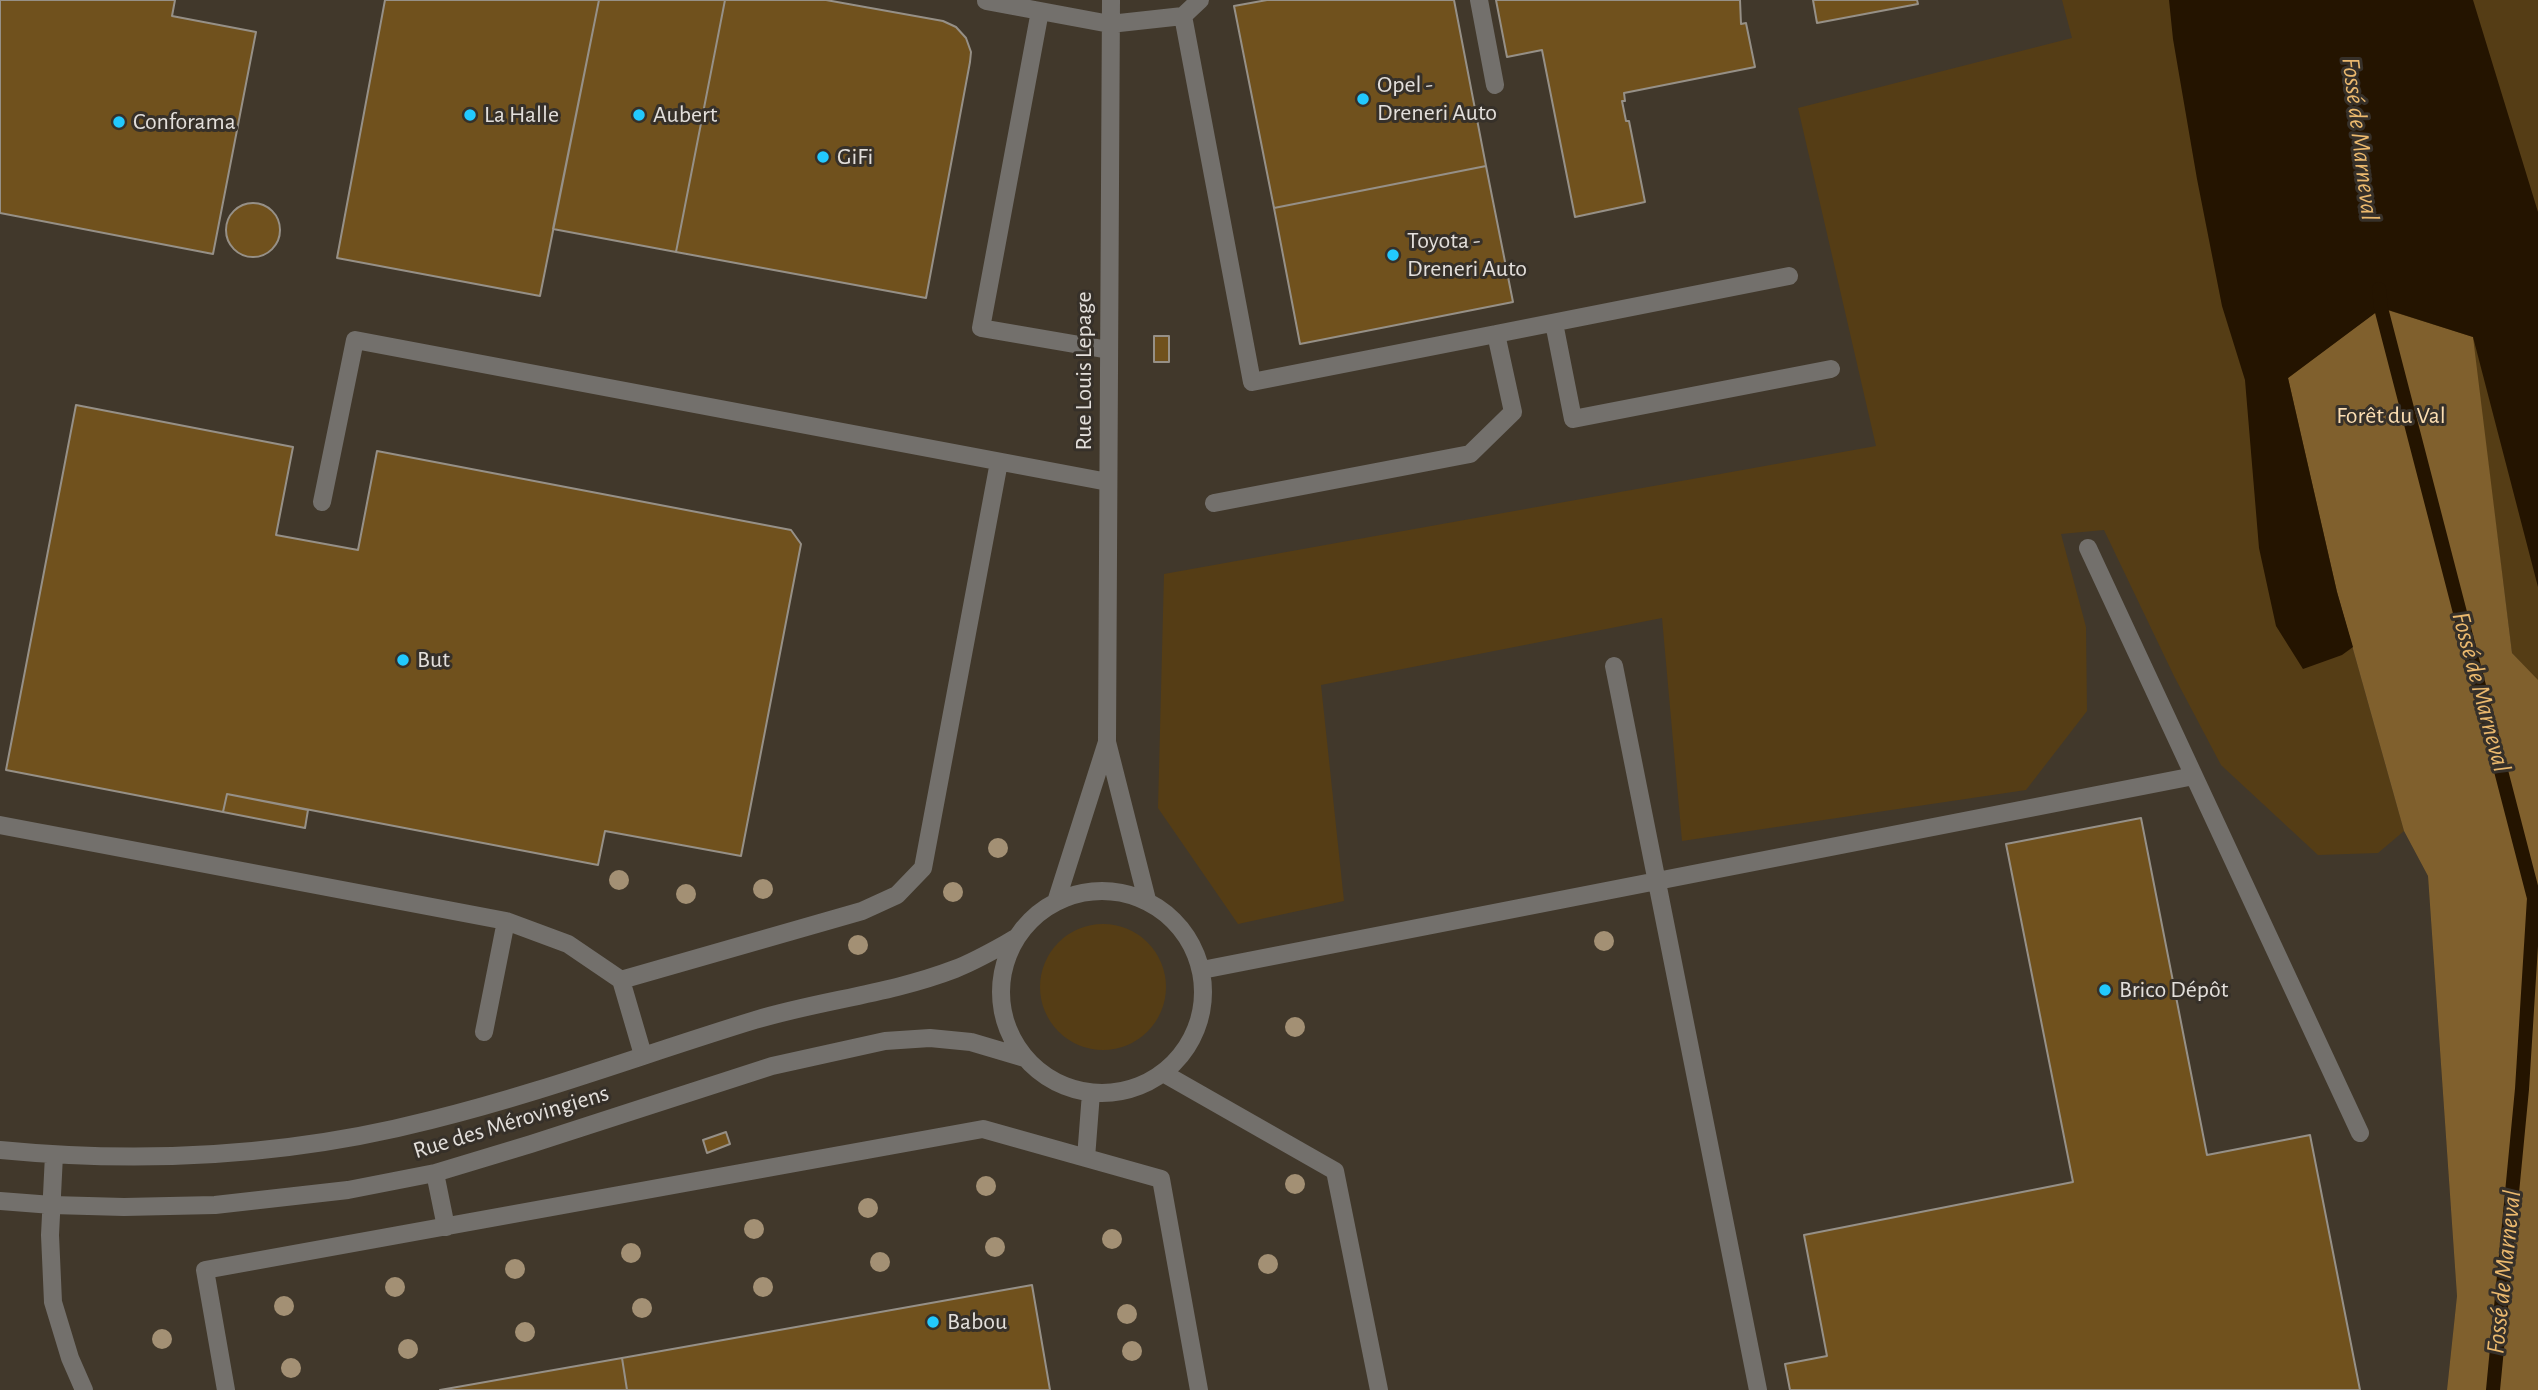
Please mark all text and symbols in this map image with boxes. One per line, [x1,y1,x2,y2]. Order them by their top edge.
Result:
water label: Fossé de Marneval [2334,55,2386,223]
place label: Opel - Dreneri Auto [1377,71,1497,127]
marker: Opel - Dreneri Auto [1355,91,1371,107]
place label: La Halle [484,101,559,129]
place label: Aubert [653,101,717,129]
marker: La Halle [462,107,478,123]
marker: Aubert [631,107,647,123]
place label: Conforama [133,108,236,136]
marker: Conforama [111,114,127,130]
place label: GiFi [837,143,873,171]
marker: GiFi [815,149,831,165]
place label: Toyota - Dreneri Auto [1407,227,1527,283]
marker: Toyota - Dreneri Auto [1385,247,1401,263]
street label: Rue Louis Lepage [1070,291,1098,451]
park label: Forêt du Val [2336,402,2446,430]
water label: Fossé de Marneval [2445,608,2517,776]
place label: But [417,646,450,674]
marker: But [395,652,411,668]
place label: Brico Dépôt [2119,976,2228,1004]
marker: Brico Dépôt [2097,982,2113,998]
street label: Rue des Mérovingiens [410,1079,612,1165]
water label: Fossé de Marneval [2480,1188,2528,1356]
place label: Babou [947,1308,1007,1336]
marker: Babou [925,1314,941,1330]

